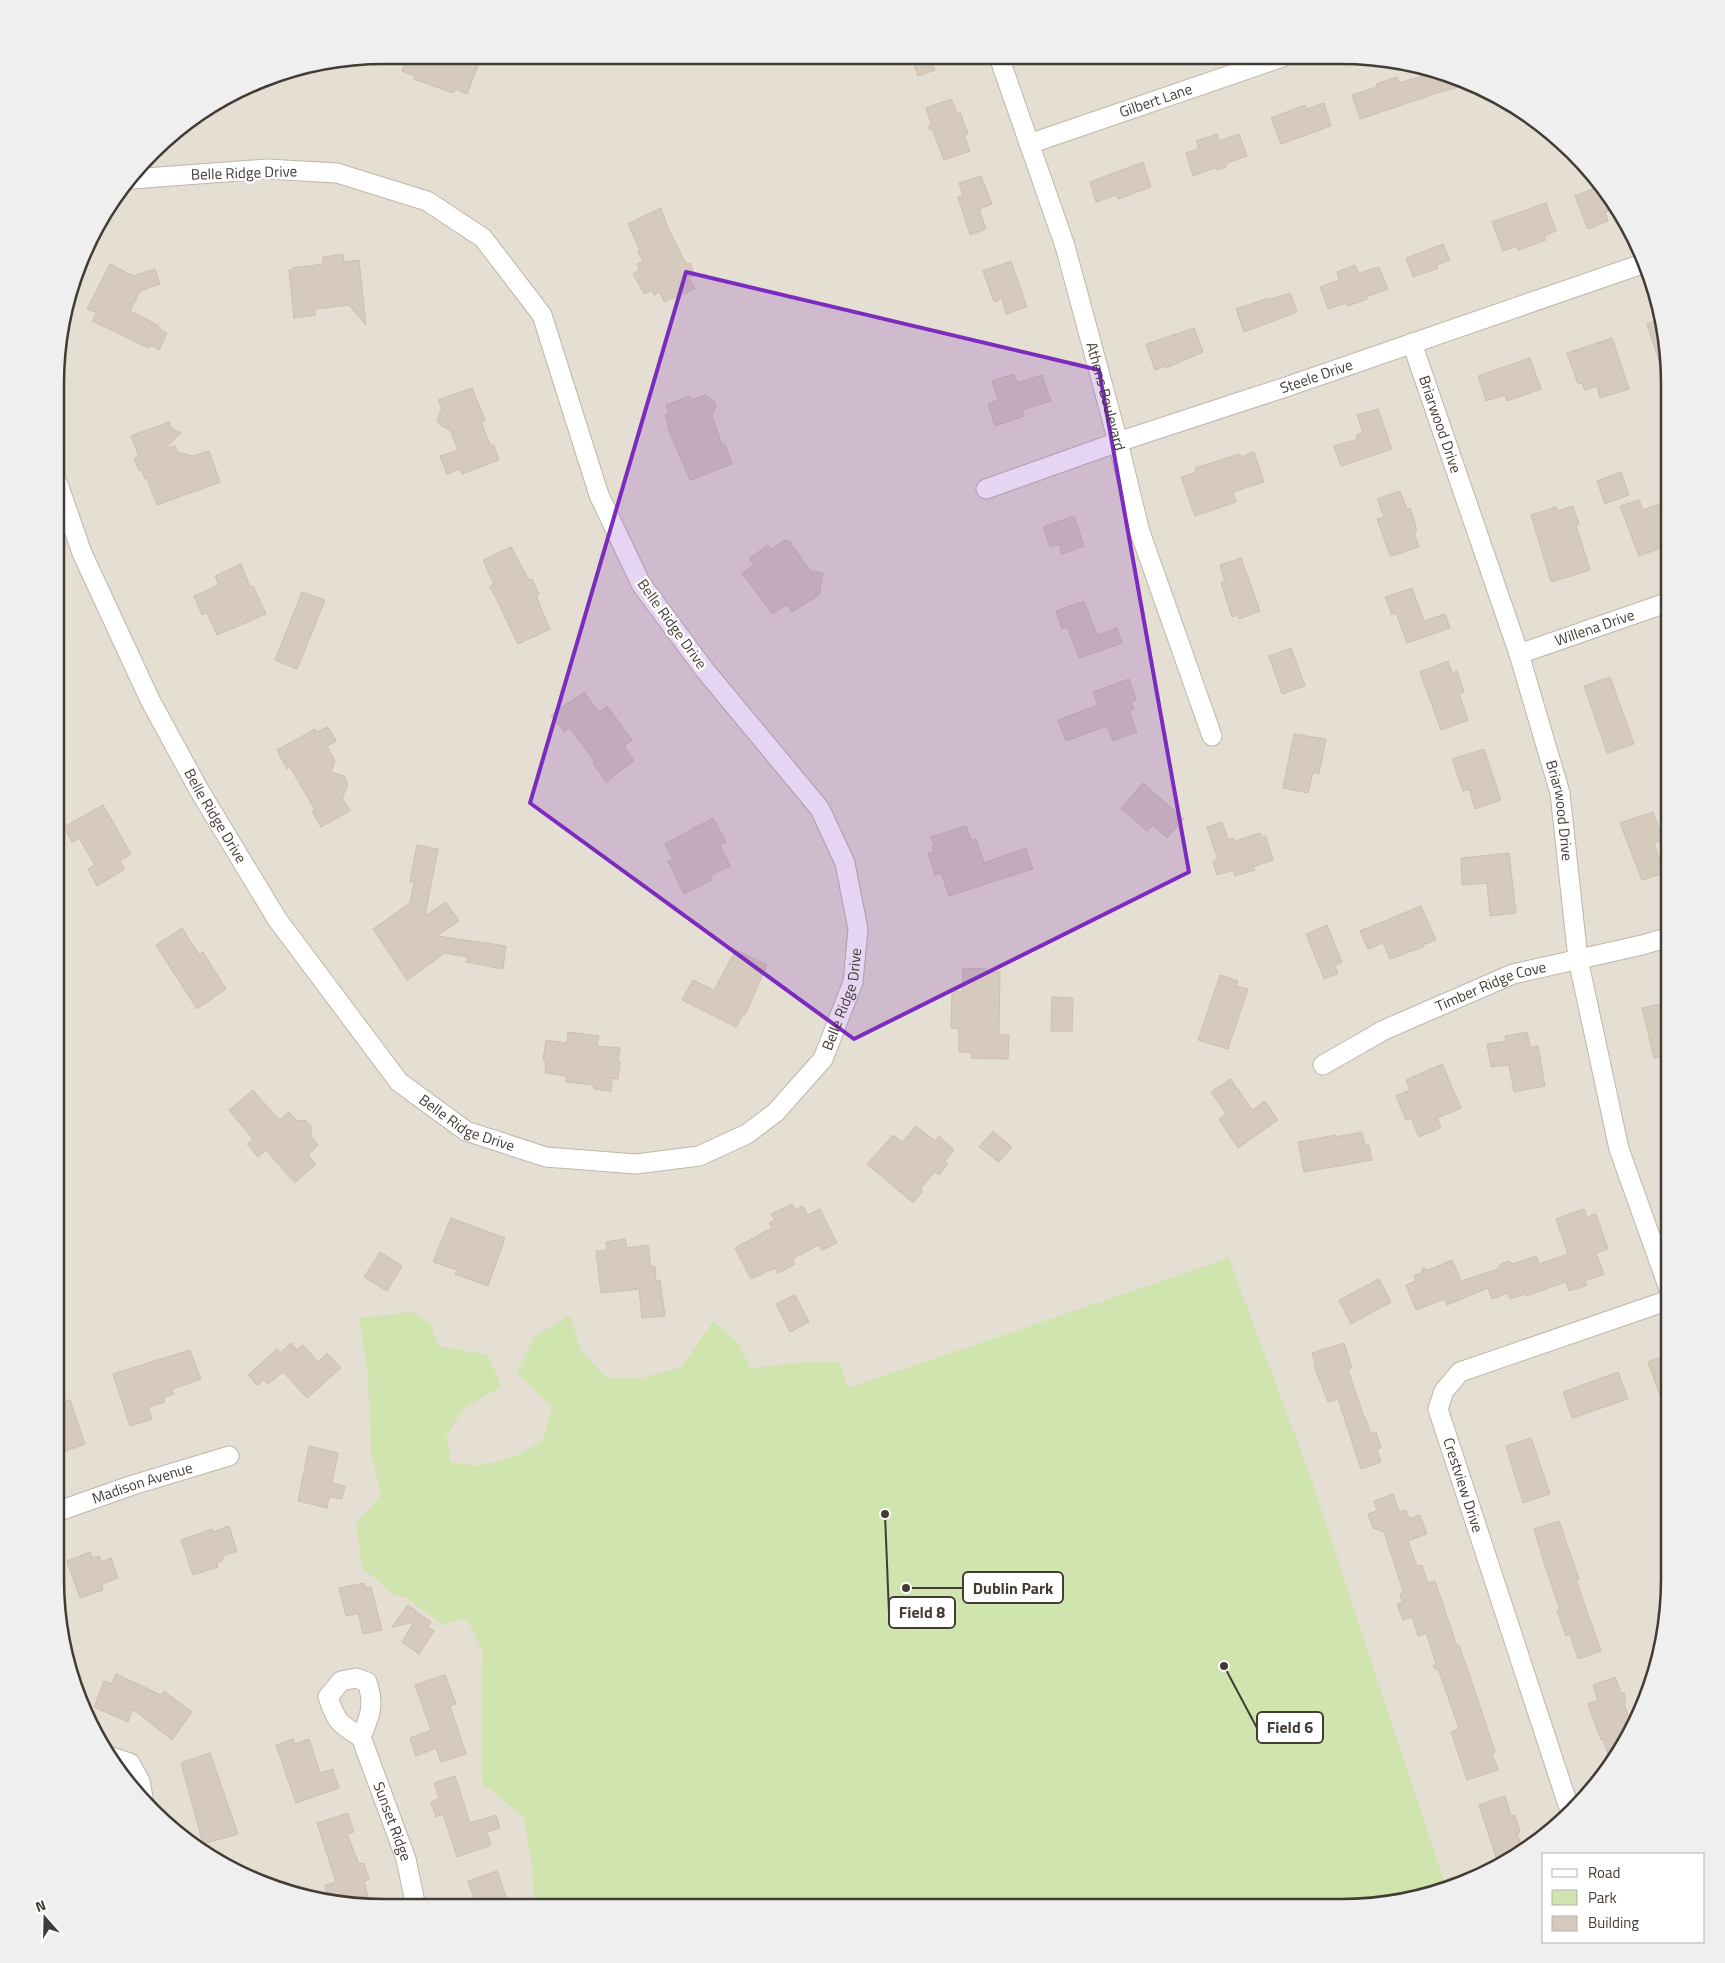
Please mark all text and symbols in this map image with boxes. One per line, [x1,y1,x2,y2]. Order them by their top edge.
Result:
street label: Gilbert Lane [1116,77,1195,123]
street label: Belle Ridge Drive [190,159,298,186]
street label: Athens Boulevard [1080,339,1132,453]
street label: Steele Drive [1277,353,1356,399]
street label: Briarwood Drive [1413,372,1468,476]
street label: Belle Ridge Drive [632,574,713,674]
street label: Willena Drive [1552,603,1637,652]
street label: Briarwood Drive [1540,757,1579,862]
street label: Belle Ridge Drive [178,764,253,867]
street label: Belle Ridge Drive [815,947,867,1054]
street label: Timber Ridge Cove [1432,955,1548,1017]
street label: Belle Ridge Drive [414,1088,518,1157]
street label: Crestview Drive [1437,1434,1490,1535]
street label: Madison Avenue [89,1456,195,1510]
callout: Dublin Park [963,1572,1063,1603]
text: Dublin Park [973,1576,1054,1600]
callout: Field 8 [889,1597,955,1628]
text: Field 8 [899,1600,945,1624]
callout: Field 6 [1257,1712,1323,1743]
text: Field 6 [1267,1715,1313,1739]
street label: Sunset Ridge [367,1778,418,1864]
legend [1542,1853,1705,1943]
text: Road [1588,1861,1620,1884]
text: Park [1588,1886,1617,1909]
north arrow [20,1893,70,1943]
text: N [32,1894,49,1917]
text: Building [1588,1911,1639,1934]

